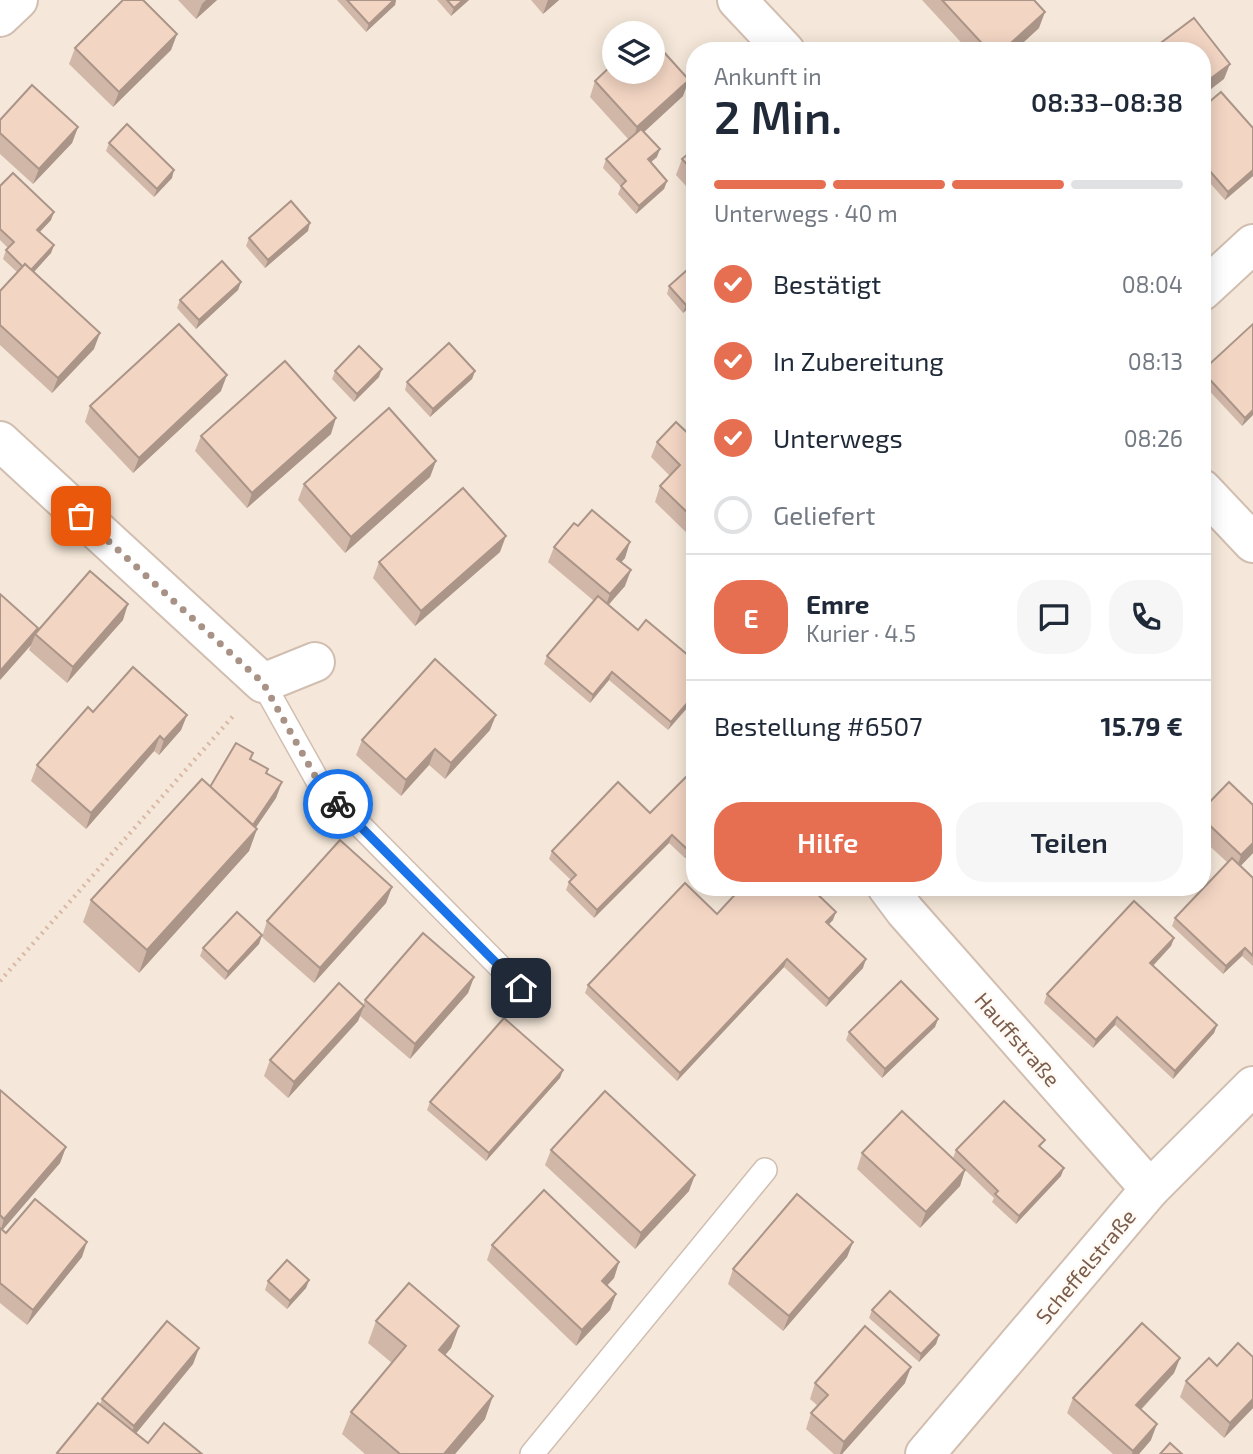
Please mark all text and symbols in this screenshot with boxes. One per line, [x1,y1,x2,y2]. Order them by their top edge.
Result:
map controls [602,21,665,84]
button: layers [602,21,665,84]
text: Ankunft in [714,62,822,90]
text: 08:33–08:38 [1031,86,1183,117]
text: 2 Min. [714,88,842,143]
text: Unterwegs · 40 m [714,199,898,227]
icon: check [714,265,752,303]
text: Bestätigt [773,268,881,299]
text: 08:04 [1122,270,1183,298]
icon: check [714,342,752,380]
text: In Zubereitung [773,345,944,376]
text: 08:13 [1128,347,1183,375]
icon: check [714,419,752,457]
text: Unterwegs [773,422,903,453]
text: 08:26 [1124,424,1183,452]
pin [51,486,111,546]
icon: bag [62,497,100,535]
text: Geliefert [773,499,875,530]
button: chat [1017,580,1091,654]
button: phone [1109,580,1183,654]
text: Emre [806,588,869,619]
text: E [743,602,759,633]
text: Kurier · 4.5 [806,619,916,647]
text: Bestellung #6507 [714,710,922,741]
text: 15.79 € [1101,710,1183,741]
courier [303,769,373,839]
icon: bike [319,785,357,823]
button: Hilfe [714,802,942,882]
button: Teilen [956,802,1183,882]
pin [491,958,551,1018]
icon: home [502,969,540,1007]
street label: Hauffstraße [970,987,1066,1091]
street label: Scheffelstraße [1030,1204,1140,1328]

